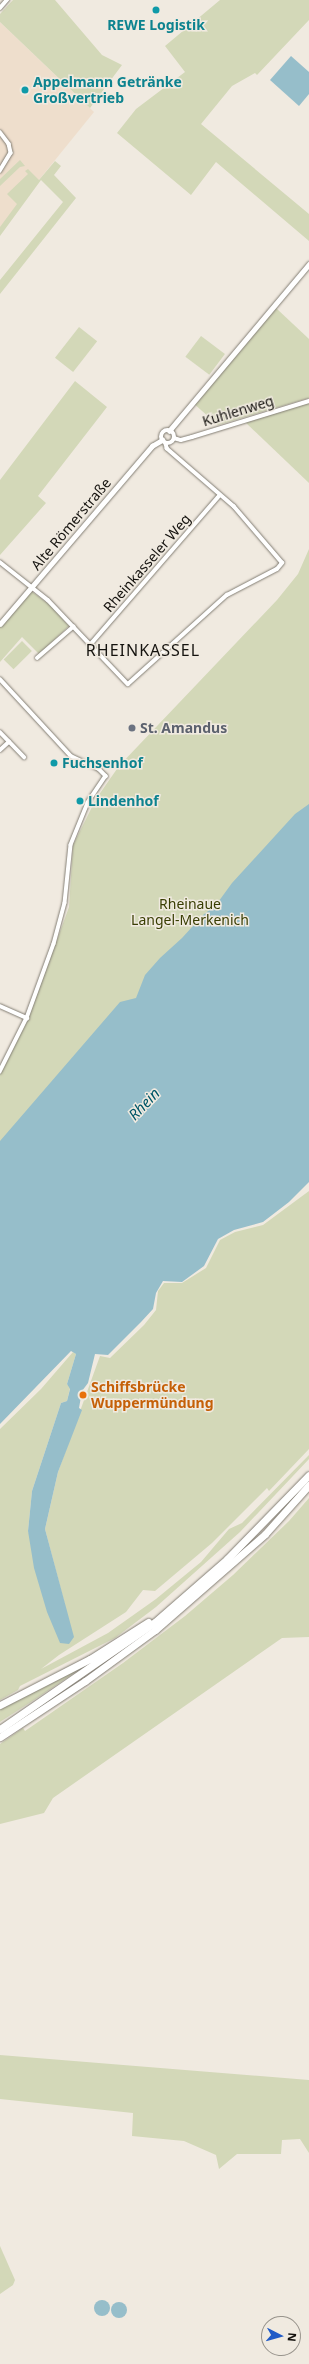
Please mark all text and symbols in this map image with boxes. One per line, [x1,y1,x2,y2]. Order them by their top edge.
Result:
marker: REWE Logistik [151,5,161,15]
place label: REWE Logistik [107,17,205,33]
place label: Appelmann Getränke Großvertrieb [33,74,182,106]
marker: Appelmann Getränke Großvertrieb [20,85,30,95]
street label: Kuhlenweg [200,392,276,430]
street label: Alte Römerstraße [28,475,114,573]
street label: Rheinkasseler Weg [100,511,194,615]
district label: RHEINKASSEL [86,640,200,660]
place label: St. Amandus [140,720,227,736]
marker: St. Amandus [127,723,137,733]
place label: Fuchsenhof [62,755,143,771]
marker: Fuchsenhof [49,758,59,768]
place label: Lindenhof [88,793,159,809]
marker: Lindenhof [75,796,85,806]
park label: Rheinaue Langel-Merkenich [131,896,249,928]
water label: Rhein [125,1084,163,1124]
place label: Schiffsbrücke Wuppermündung [91,1379,214,1412]
marker: Schiffsbrücke Wuppermündung [78,1390,88,1400]
north arrow [261,2316,301,2356]
text: N [285,2332,300,2342]

